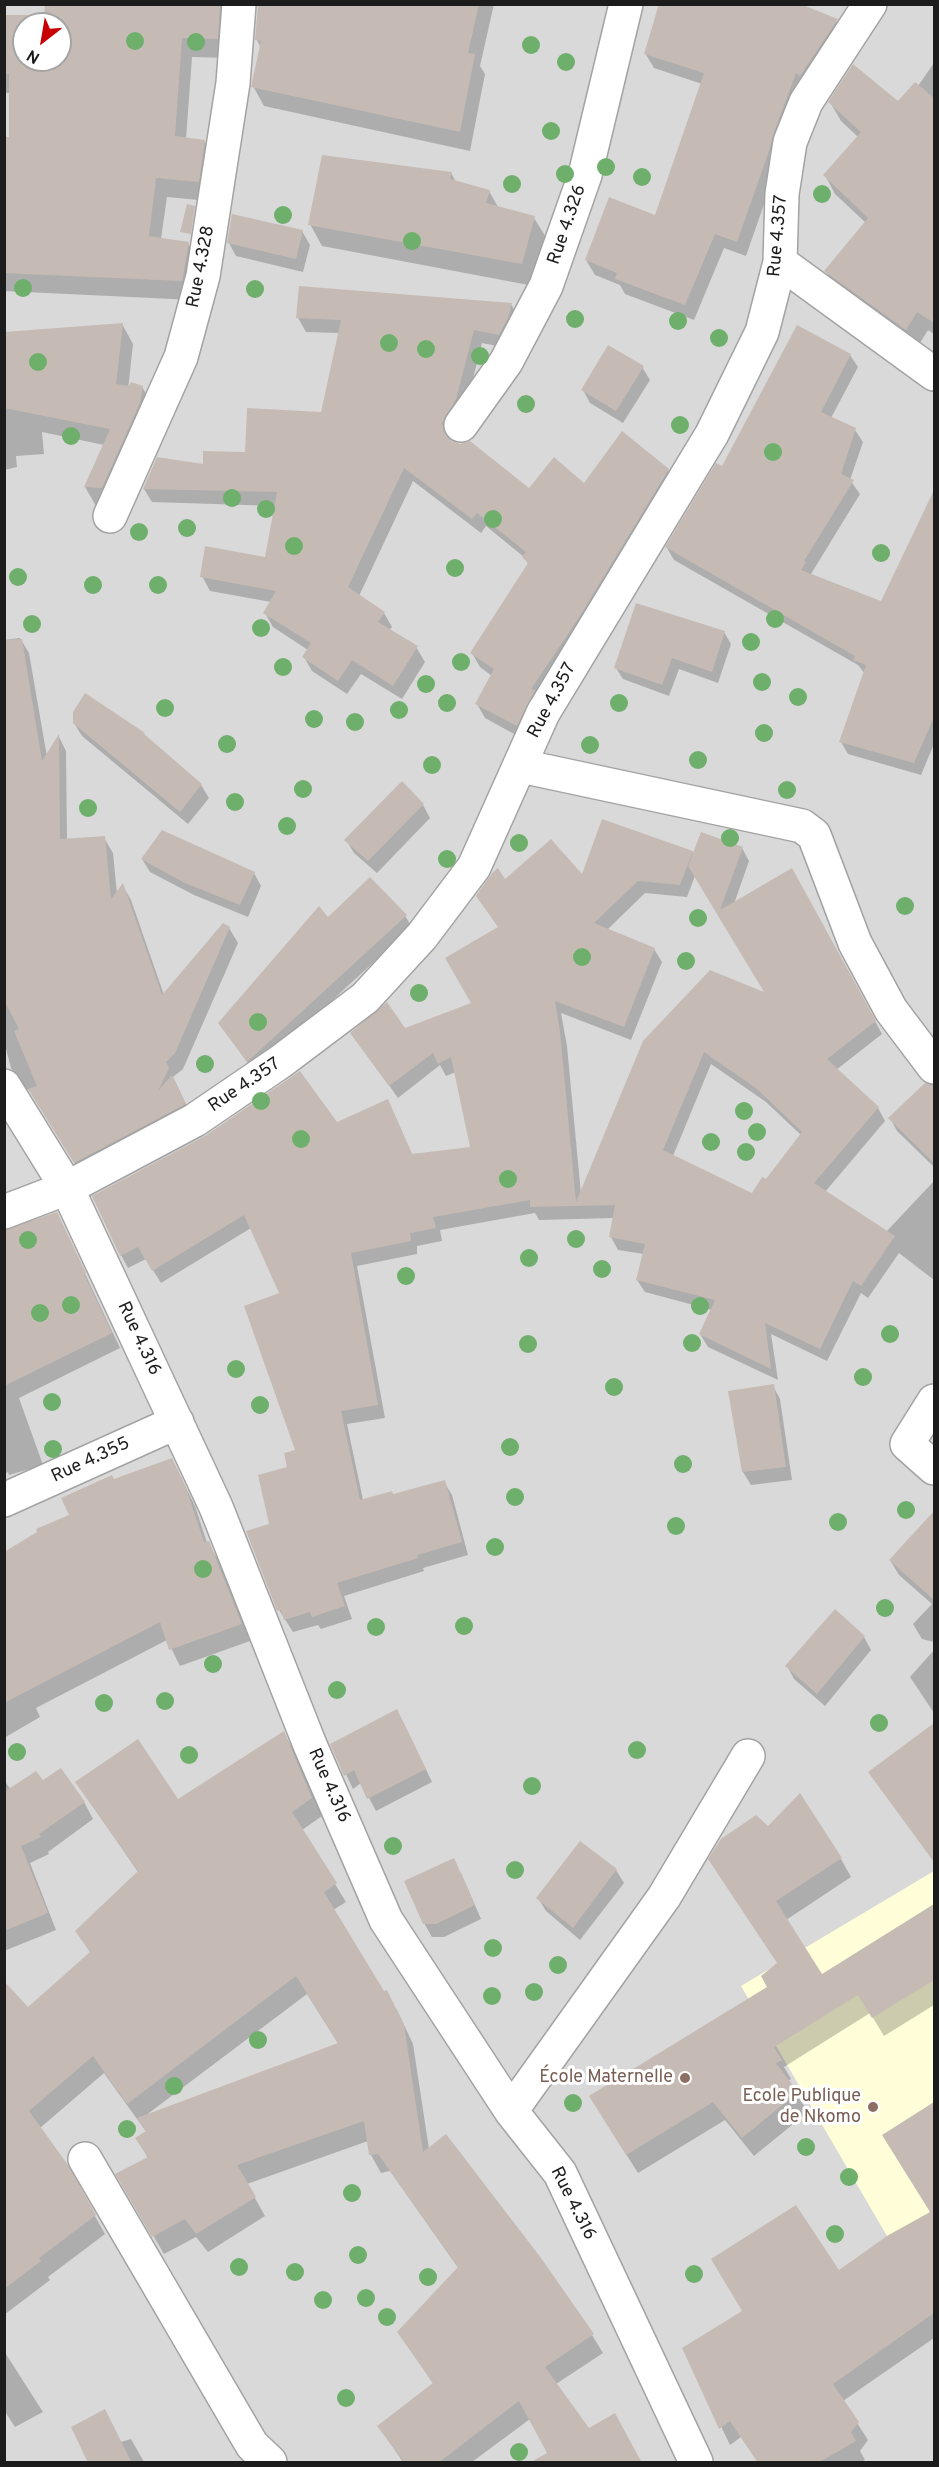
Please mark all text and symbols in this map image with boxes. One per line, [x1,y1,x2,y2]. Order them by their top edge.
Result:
north arrow [12,12,72,72]
text: N [24,44,44,67]
street label: Rue 4.326 [544,182,592,268]
street label: Rue 4.357 [765,194,793,278]
street label: Rue 4.328 [183,224,221,310]
street label: Rue 4.357 [524,660,582,742]
street label: Rue 4.357 [205,1054,285,1118]
street label: Rue 4.316 [111,1299,165,1379]
street label: Rue 4.355 [48,1433,134,1489]
street label: Rue 4.316 [302,1745,354,1827]
place label: École Maternelle [539,2067,673,2089]
marker: École Maternelle [678,2071,692,2085]
place label: Ecole Publique de Nkomo [743,2086,861,2128]
marker: Ecole Publique de Nkomo [866,2100,880,2114]
street label: Rue 4.316 [544,2164,600,2244]

